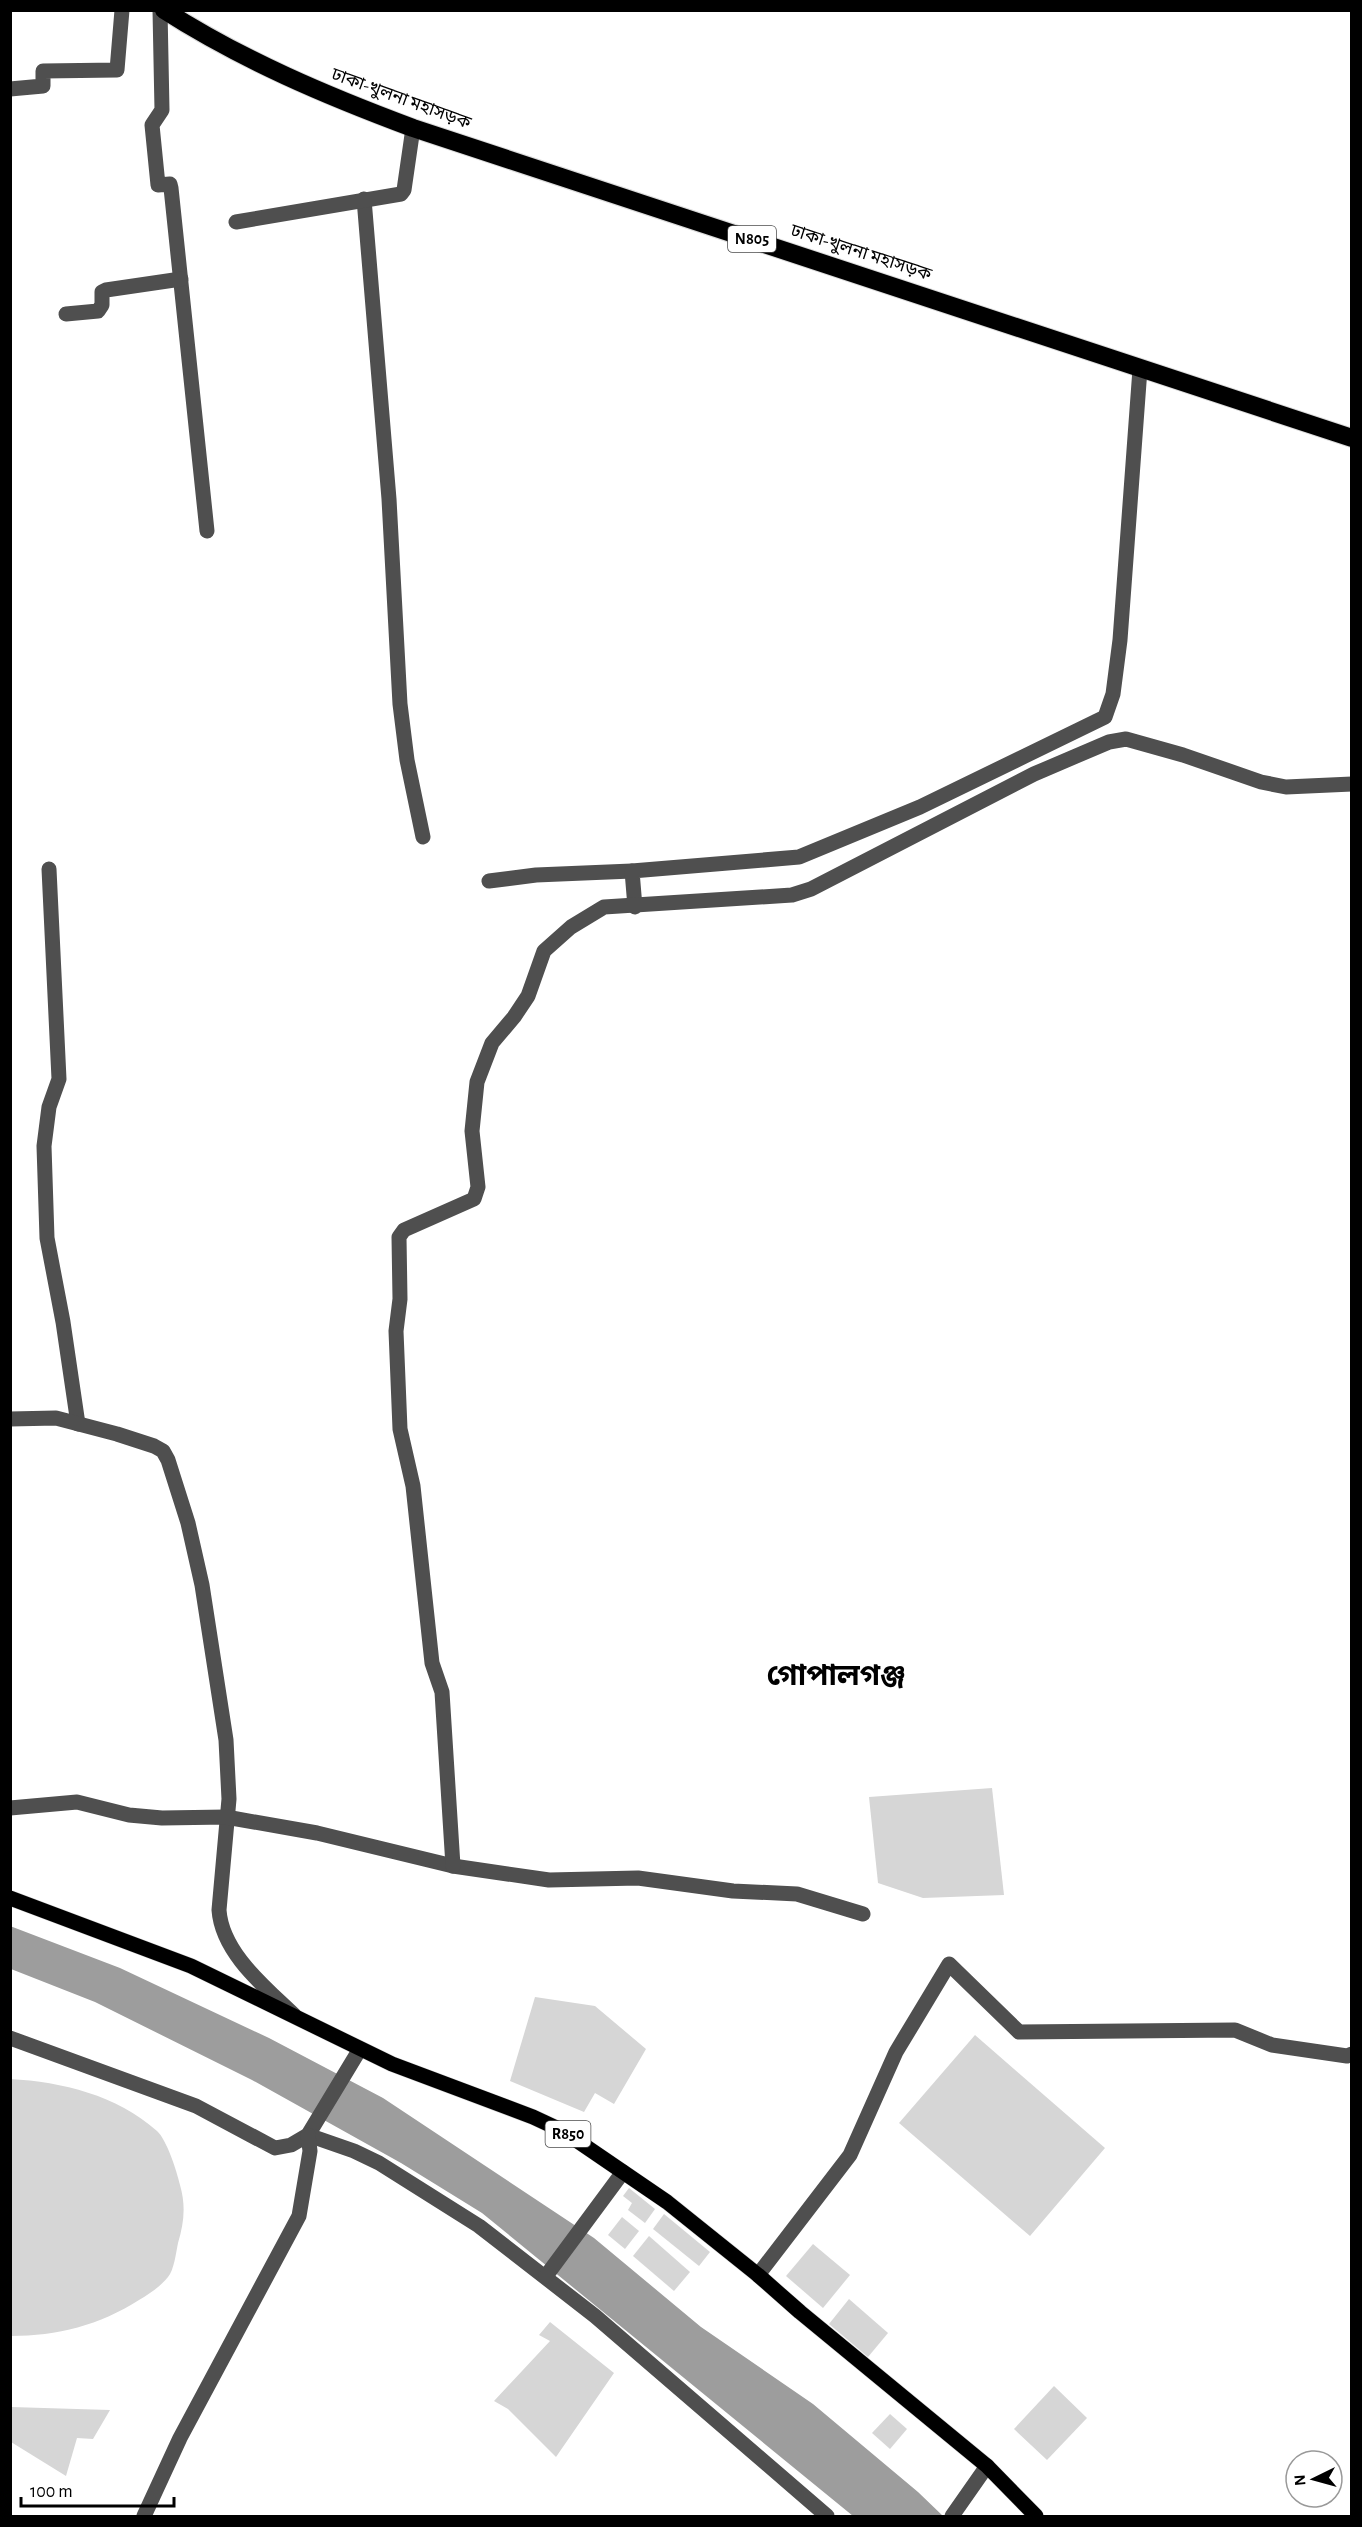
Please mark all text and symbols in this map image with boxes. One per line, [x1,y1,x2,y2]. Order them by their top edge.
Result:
street label: ঢাকা-খুলনা মহাসড়ক [328,65,474,134]
street label: ঢাকা-খুলনা মহাসড়ক [787,221,934,285]
road number: N805 [728,226,776,252]
district label: গোপালগঞ্জ [766,1661,906,1691]
road number: R850 [546,2121,590,2147]
north arrow [1284,2449,1344,2509]
scale bar [21,2470,174,2508]
text: N [1292,2474,1309,2486]
text: 100 m [30,2483,73,2501]

